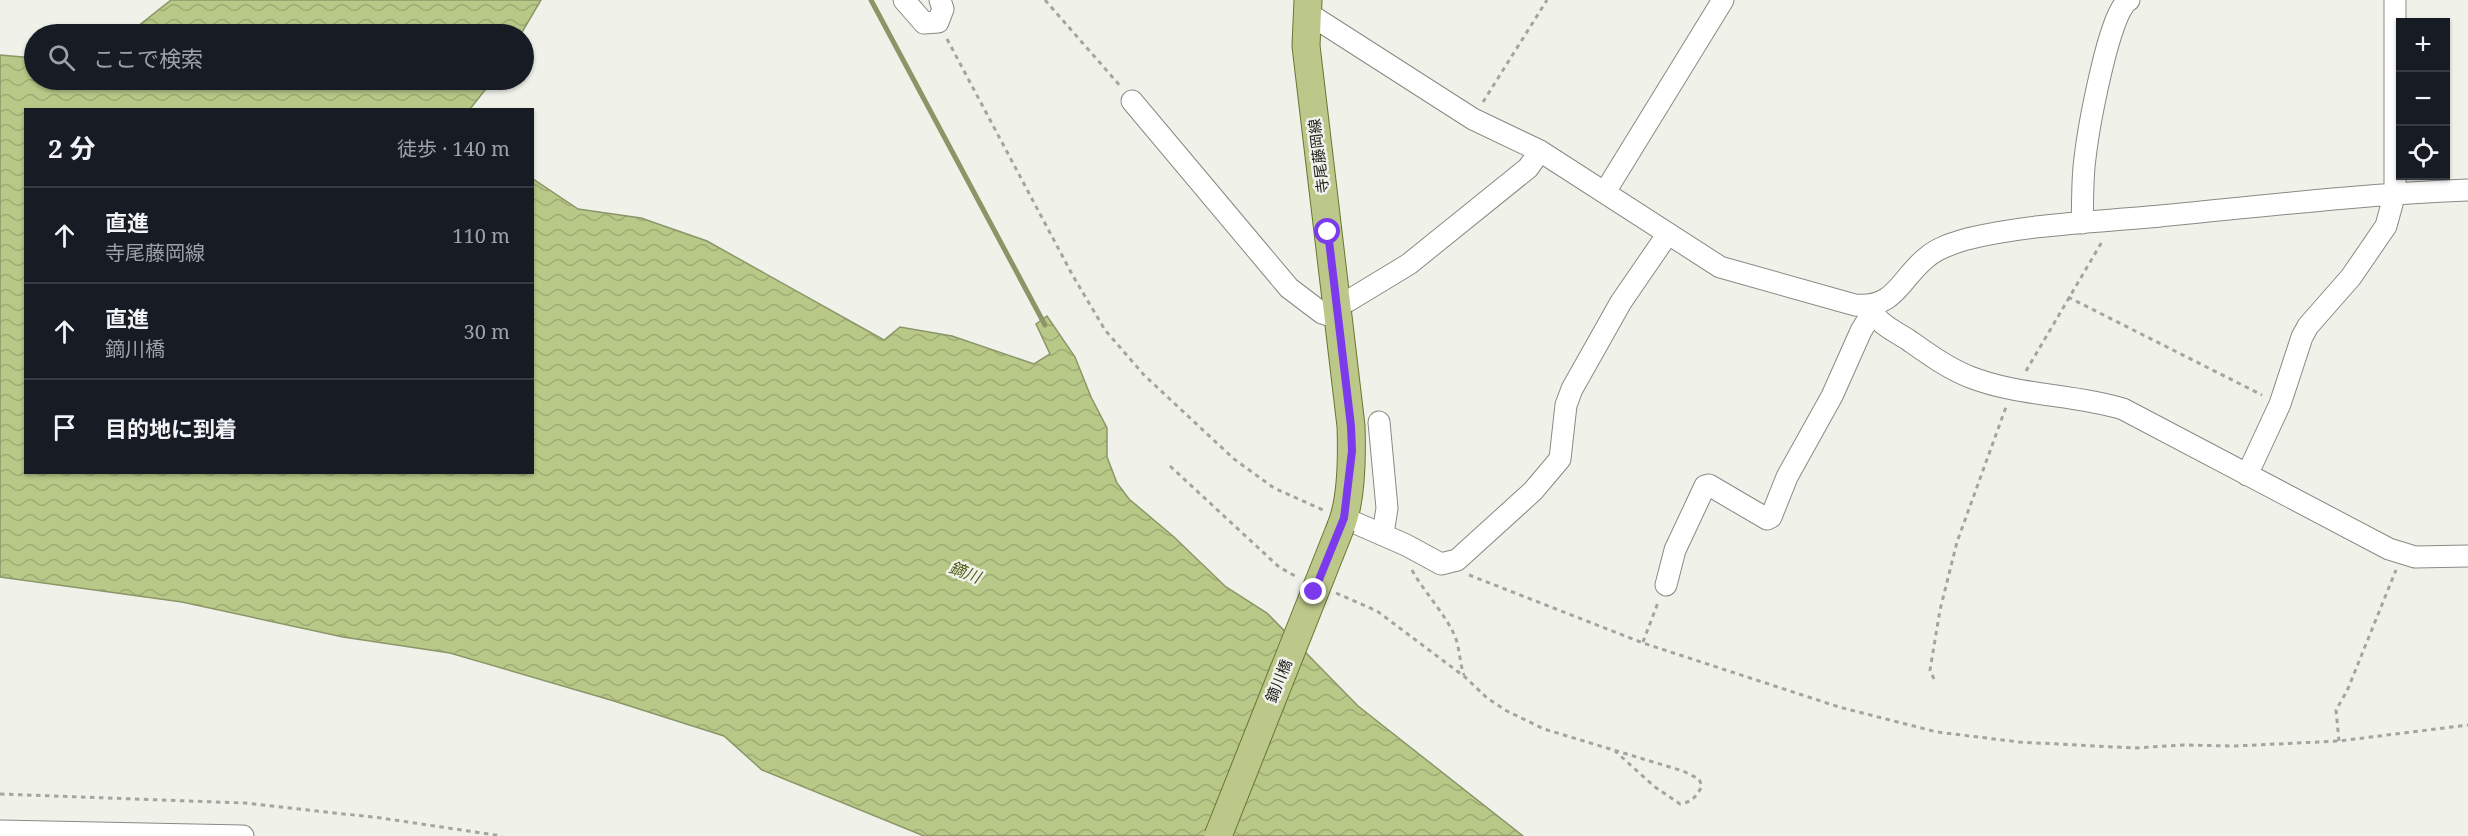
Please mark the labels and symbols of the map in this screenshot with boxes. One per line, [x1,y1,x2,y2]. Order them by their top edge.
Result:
street label: 寺尾藤岡線 [1304,118,1333,195]
route start [1314,218,1340,244]
water label: 鏑川 [946,556,986,589]
route end [1300,578,1326,604]
street label: 鏑川橋 [1260,656,1296,705]

